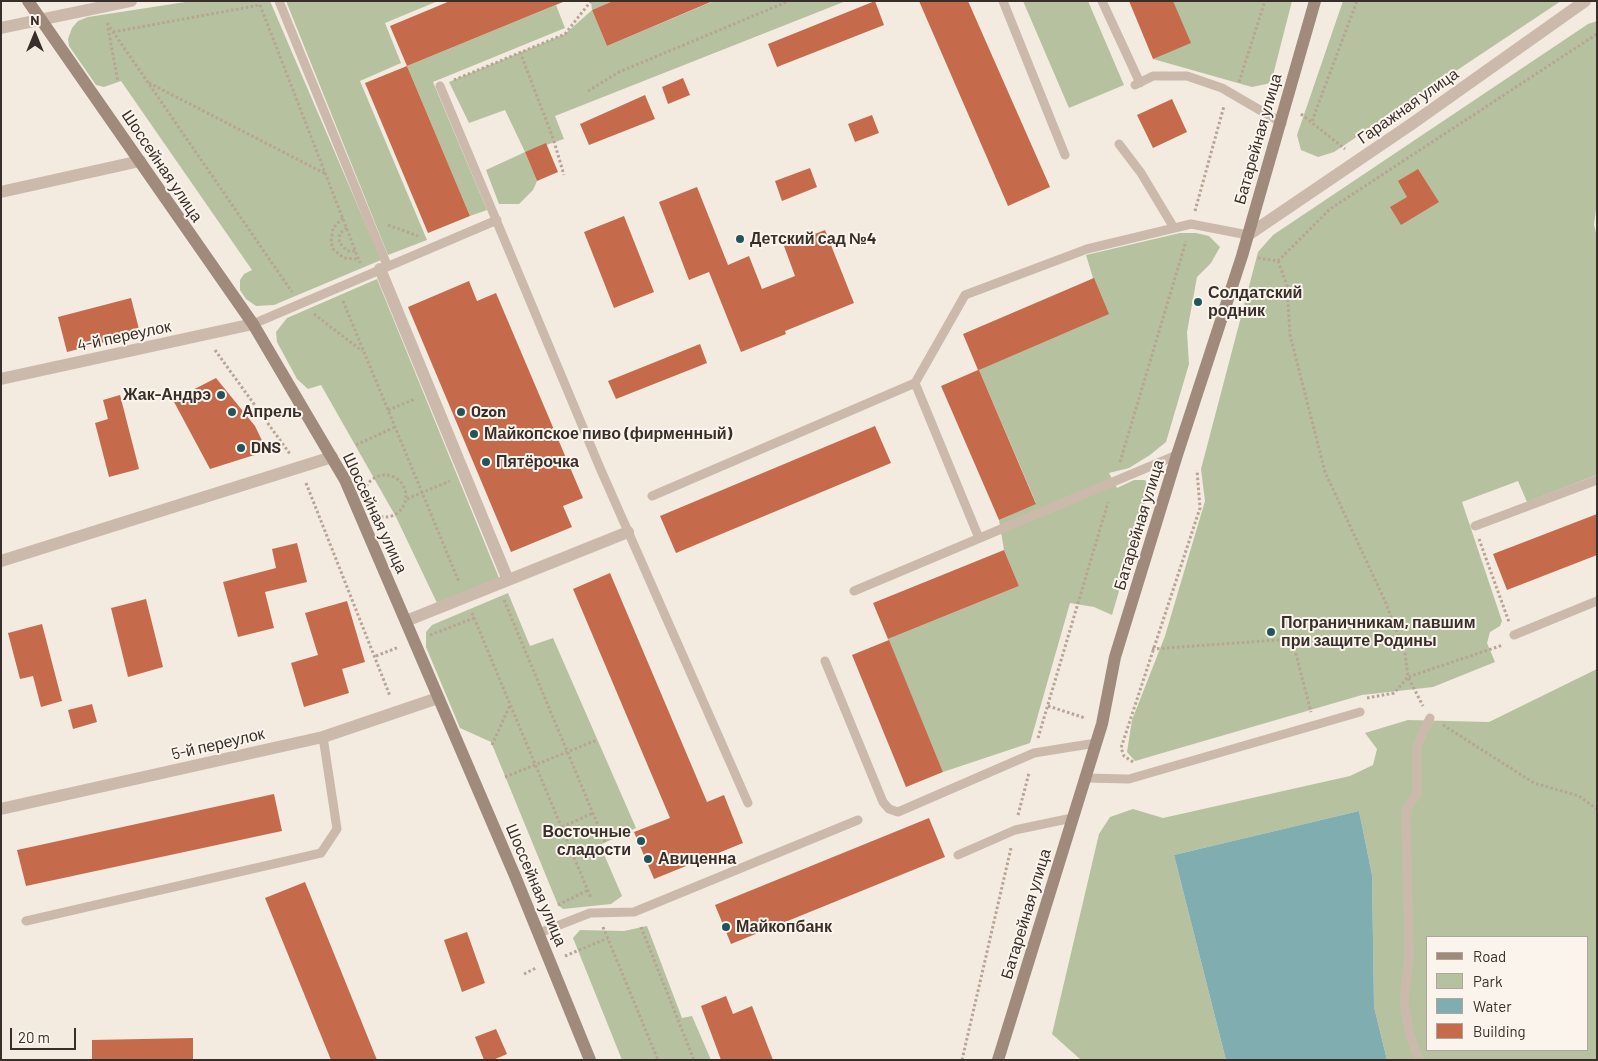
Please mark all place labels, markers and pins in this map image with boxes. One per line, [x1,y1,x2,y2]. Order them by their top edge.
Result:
place label: Детский сад №4 [750,229,877,249]
marker: Детский сад №4 [734,233,746,245]
place label: Солдатский родник [1208,283,1302,321]
marker: Солдатский родник [1192,296,1204,308]
place label: Жак-Андрэ [123,385,211,405]
marker: Жак-Андрэ [215,389,227,401]
place label: Апрель [242,402,302,422]
place label: Ozon [471,402,506,422]
marker: Апрель [226,406,238,418]
marker: Ozon [455,406,467,418]
place label: Майкопское пиво (фирменный) [484,424,732,444]
marker: Майкопское пиво (фирменный) [468,428,480,440]
place label: DNS [251,438,281,458]
marker: DNS [235,442,247,454]
place label: Пятёрочка [496,452,579,472]
marker: Пятёрочка [480,456,492,468]
place label: Пограничникам, павшим при защите Родины [1281,613,1475,651]
marker: Пограничникам, павшим при защите Родины [1265,626,1277,638]
place label: Восточные сладости [542,822,631,860]
marker: Восточные сладости [635,835,647,847]
place label: Авиценна [658,849,736,869]
marker: Авиценна [642,853,654,865]
place label: Майкопбанк [736,917,832,937]
marker: Майкопбанк [720,921,732,933]

